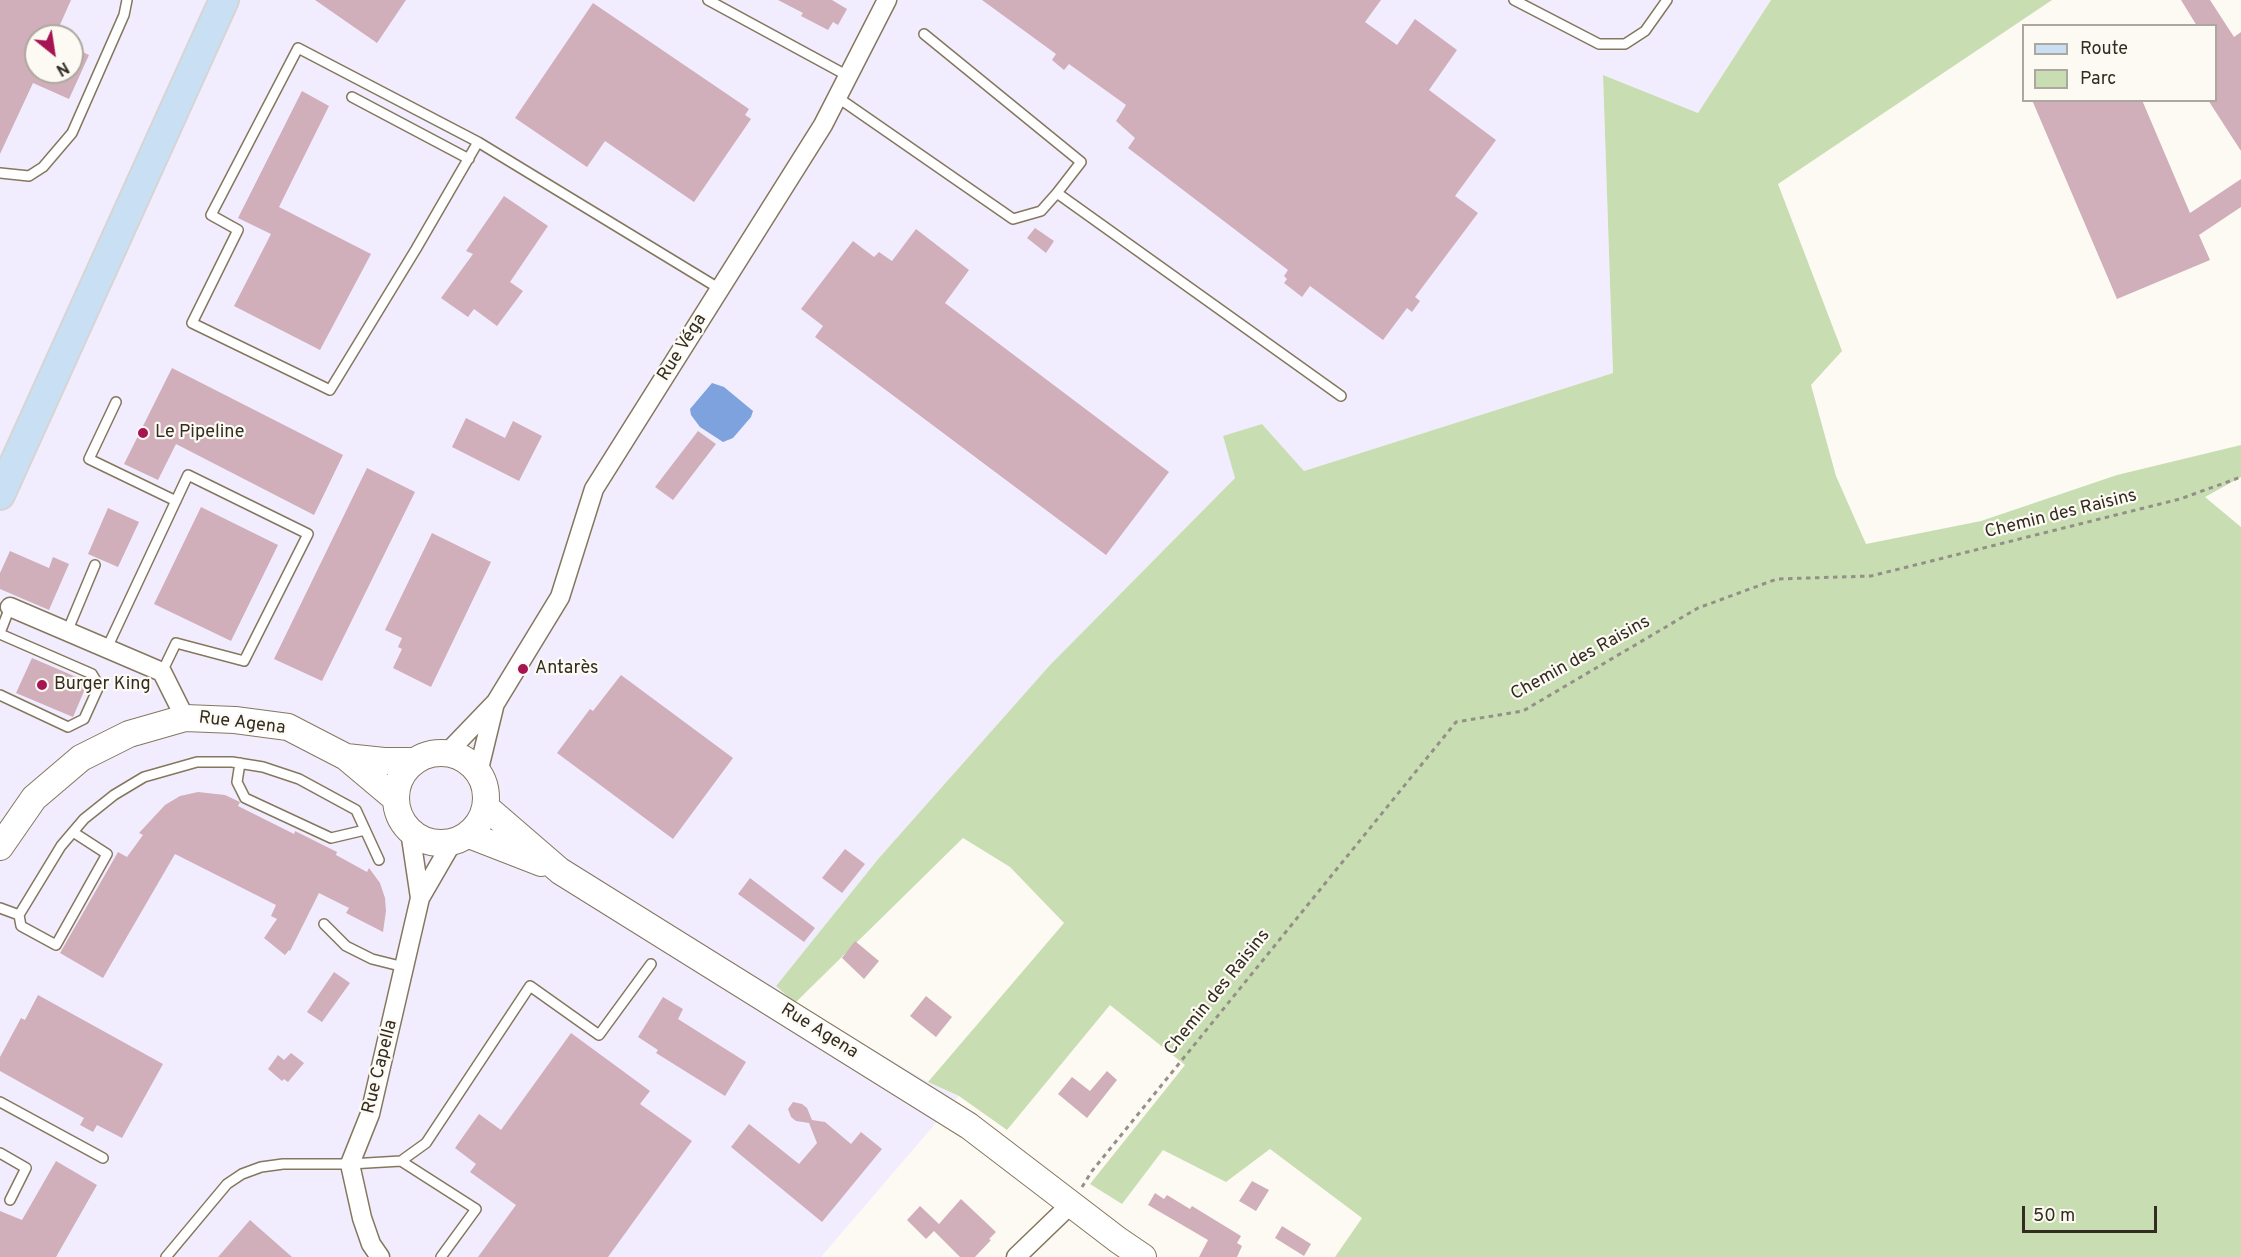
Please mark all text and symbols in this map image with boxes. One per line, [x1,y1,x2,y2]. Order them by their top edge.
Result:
north arrow [24,24,84,84]
legend [2022,24,2217,102]
text: Route [2080,38,2128,61]
text: N [52,56,72,79]
text: Parc [2080,68,2116,91]
street label: Rue Véga [654,310,712,386]
place label: Le Pipeline [155,422,244,444]
marker: Le Pipeline [136,426,150,440]
street label: Chemin des Raisins [1983,486,2139,544]
street label: Chemin des Raisins [1508,612,1654,706]
place label: Antarès [535,658,599,680]
marker: Antarès [516,662,530,676]
place label: Burger King [54,674,151,696]
marker: Burger King [35,678,49,692]
street label: Rue Agena [197,708,287,740]
street label: Chemin des Raisins [1161,926,1275,1060]
street label: Rue Agena [776,1000,862,1064]
street label: Rue Capella [359,1018,403,1116]
scale bar [2025,1194,2160,1232]
text: 50 m [2033,1205,2075,1228]

